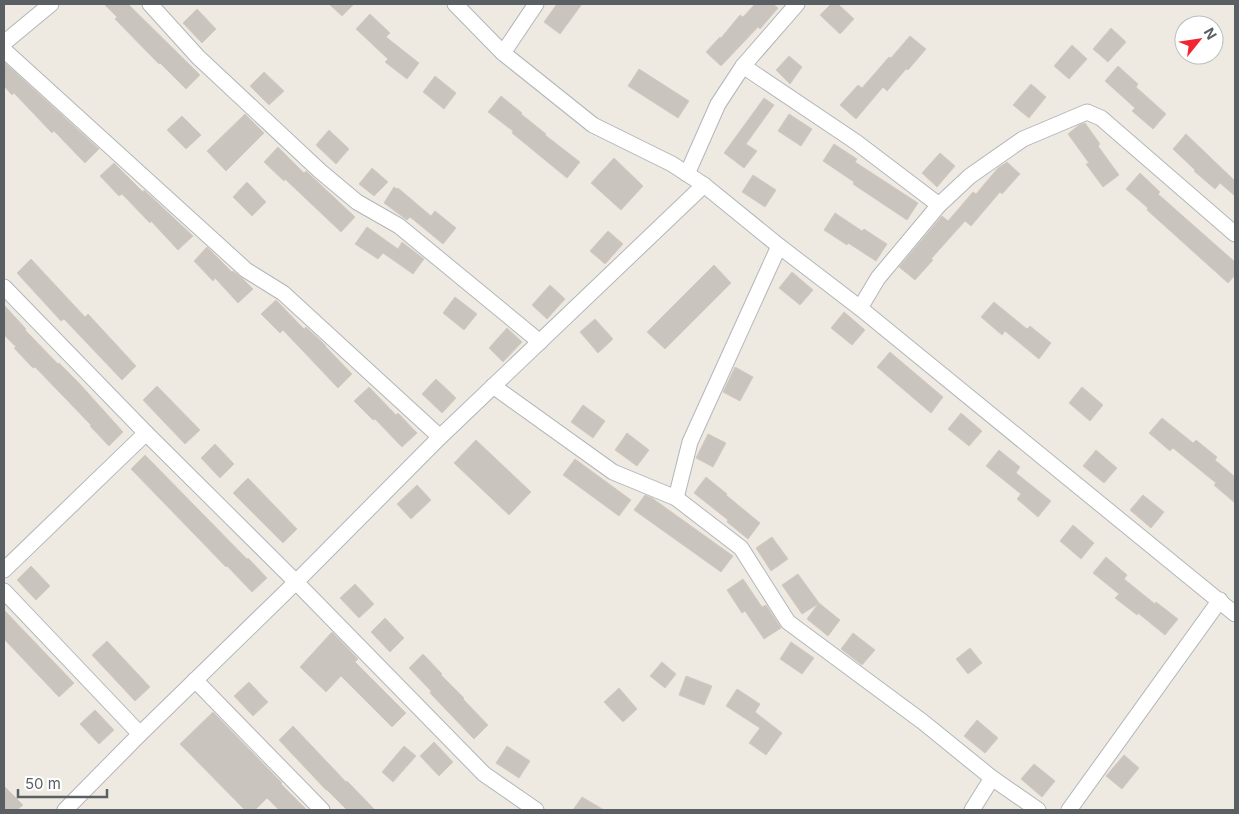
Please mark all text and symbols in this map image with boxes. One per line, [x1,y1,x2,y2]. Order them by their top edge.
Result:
north arrow [1174,15,1224,65]
text: N [1201,24,1221,42]
scale bar [18,766,106,798]
text: 50 m [25,774,61,793]

